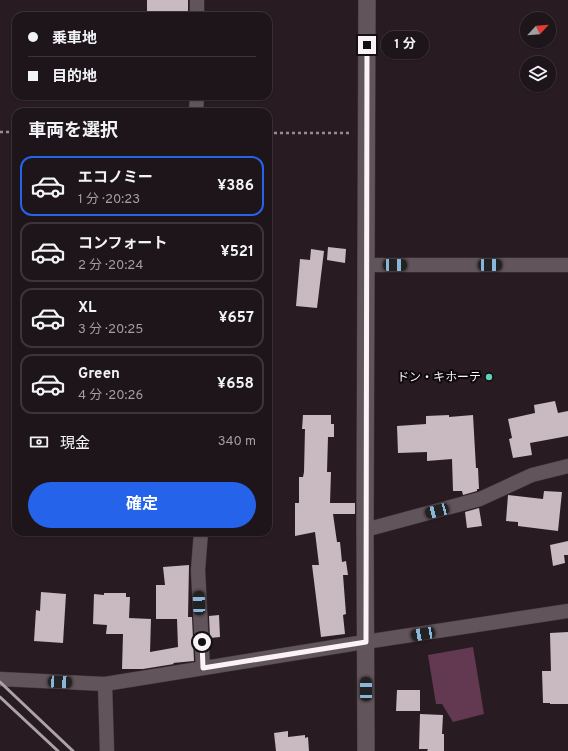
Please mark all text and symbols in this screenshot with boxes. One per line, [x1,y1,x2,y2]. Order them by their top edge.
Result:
north arrow [520,12,556,48]
map controls [520,12,556,92]
text: 乗車地 [52,30,97,49]
callout: 1 分 [381,31,429,59]
route end [358,36,376,54]
text: 1 分 [394,37,416,53]
button: layers [520,56,556,92]
text: 目的地 [52,68,97,87]
text: 車両を選択 [28,120,118,143]
icon: car [30,168,66,204]
text: エコノミー [78,169,153,188]
text: ¥386 [217,177,254,196]
text: 1 分 · 20:23 [78,192,140,208]
icon: car [30,234,66,270]
text: コンフォート [78,235,168,254]
text: ¥521 [221,243,254,262]
text: 2 分 · 20:24 [78,258,143,274]
car [383,259,407,271]
car [478,259,502,271]
text: XL [78,299,96,318]
icon: car [30,300,66,336]
text: ¥657 [218,309,254,328]
text: 3 分 · 20:25 [78,322,143,338]
text: Green [78,365,120,384]
icon: car [30,366,66,402]
place label: ドン・キホーテ [397,370,481,386]
marker: ドン・キホーテ [484,372,494,382]
text: ¥658 [217,375,254,394]
text: 4 分 · 20:26 [78,388,143,404]
icon: cash [28,431,50,453]
text: 340 m [218,434,256,450]
text: 現金 [60,435,90,454]
button: 確定 [28,482,256,528]
car [424,502,450,520]
car [193,591,205,615]
car [410,626,436,642]
route start [193,633,211,651]
car [48,675,72,689]
car [360,677,372,701]

